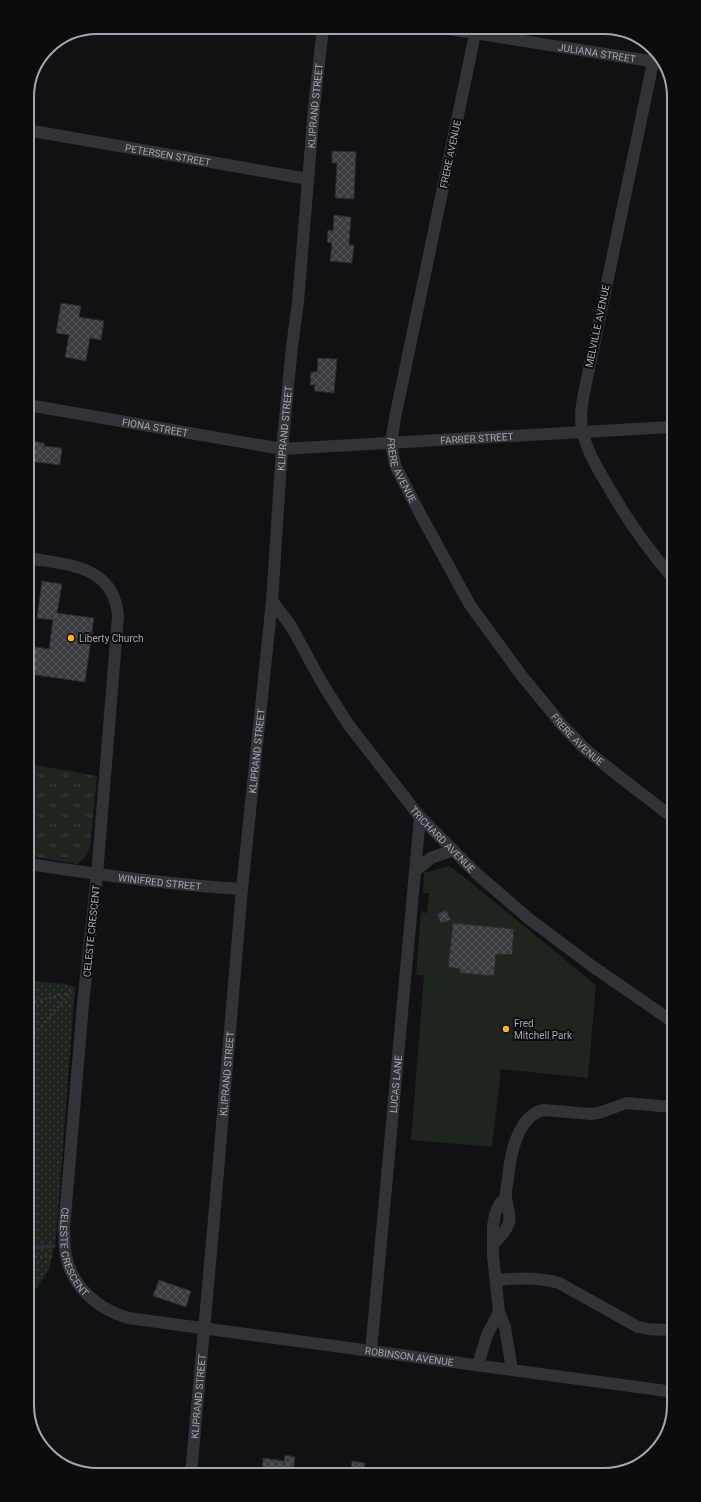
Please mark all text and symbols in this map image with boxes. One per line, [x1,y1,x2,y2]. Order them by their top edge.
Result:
street label: JULIANA STREET [557,42,637,65]
street label: KLIPRAND STREET [306,63,325,149]
street label: FRERE AVENUE [438,119,463,189]
street label: PETERSEN STREET [124,142,211,168]
street label: MELVILLE AVENUE [583,283,612,369]
street label: KLIPRAND STREET [276,385,294,471]
street label: FIONA STREET [121,416,189,439]
street label: FARRER STREET [440,431,514,446]
street label: FRERE AVENUE [385,437,419,505]
marker: Liberty Church [66,633,76,643]
place label: Liberty Church [79,633,143,644]
street label: KLIPRAND STREET [247,708,267,794]
street label: FRERE AVENUE [549,711,606,768]
street label: TRICHARD AVENUE [408,804,477,875]
street label: WINIFRED STREET [118,872,202,892]
street label: CELESTE CRESCENT [81,884,102,978]
place label: Fred Mitchell Park [514,1018,573,1041]
marker: Fred Mitchell Park [501,1024,511,1034]
street label: KLIPRAND STREET [218,1031,236,1116]
street label: LUCAS LANE [388,1055,404,1114]
street label: CELESTE CRESCENT [58,1207,91,1299]
street label: ROBINSON AVENUE [364,1345,454,1368]
street label: KLIPRAND STREET [189,1353,208,1439]

